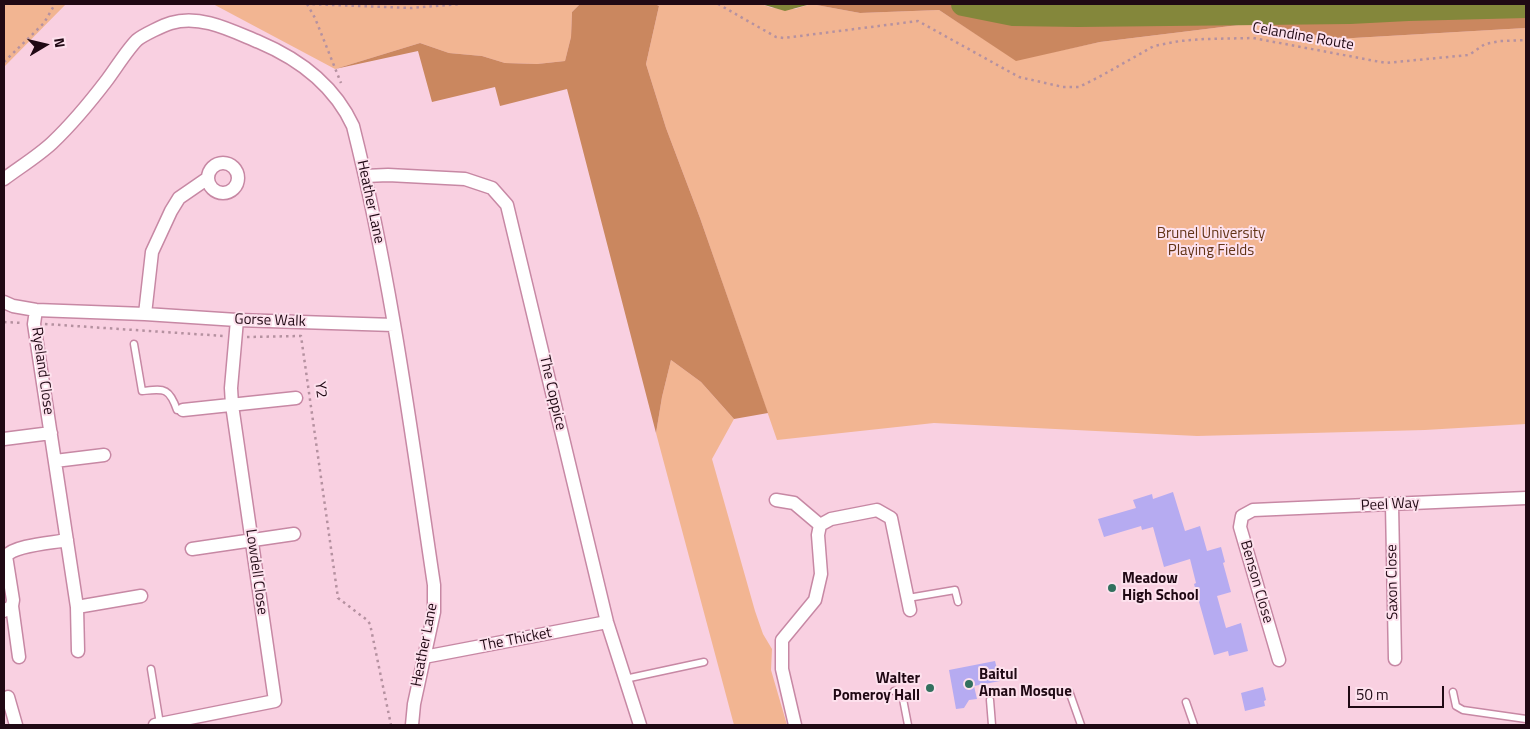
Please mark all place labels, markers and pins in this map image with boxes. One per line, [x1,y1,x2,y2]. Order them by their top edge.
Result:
place label: Meadow High School [1122,570,1199,605]
marker: Meadow High School [1106,582,1118,594]
place label: Baitul Aman Mosque [979,666,1072,701]
place label: Walter Pomeroy Hall [833,670,920,705]
marker: Baitul Aman Mosque [963,678,975,690]
marker: Walter Pomeroy Hall [924,682,936,694]

